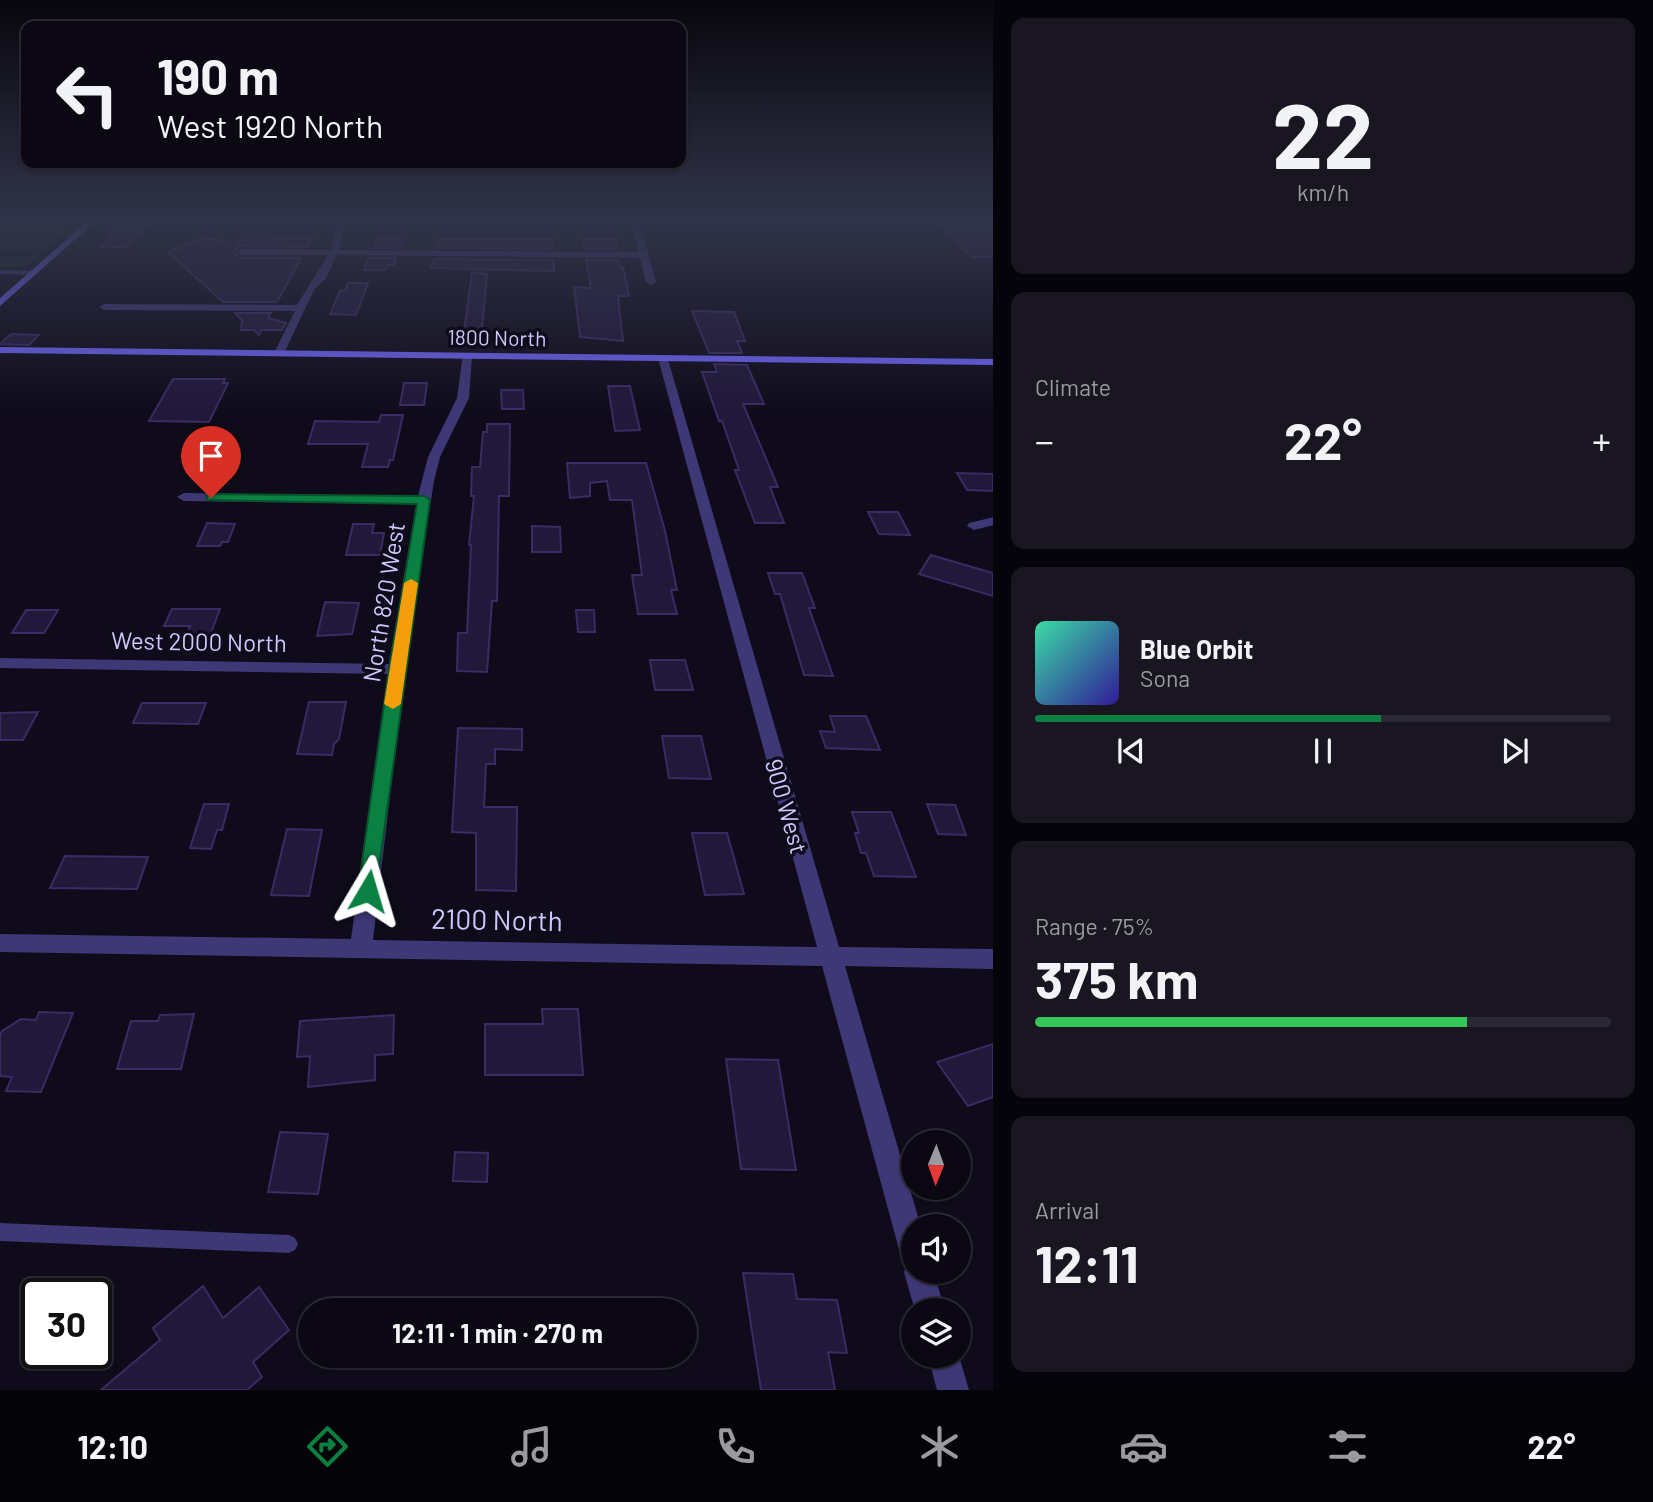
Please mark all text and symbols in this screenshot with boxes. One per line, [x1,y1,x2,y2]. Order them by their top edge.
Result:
text: 190 m [157,46,279,105]
icon: left [42,49,133,140]
text: 22 [1272,78,1374,187]
text: West 1920 North [157,106,383,144]
text: km/h [1297,178,1349,206]
street label: 1800 North [447,324,547,350]
text: Climate [1035,373,1111,401]
text: 22° [1284,408,1362,470]
text: − [1035,417,1054,463]
text: + [1592,417,1611,463]
pin [181,426,241,498]
icon: arrive [192,437,230,475]
street label: North 820 West [356,520,410,684]
street label: West 2000 North [111,625,287,657]
text: Blue Orbit [1140,633,1253,664]
text: Sona [1140,664,1190,692]
icon: previous [1112,732,1150,770]
icon: pause [1304,732,1342,770]
icon: next [1496,732,1534,770]
street label: 900 West [760,755,814,857]
position arrow [331,854,405,928]
street label: 2100 North [431,901,563,937]
text: Range · 75% [1035,912,1154,940]
text: 375 km [1035,947,1198,1009]
north arrow [901,1130,971,1200]
map controls [901,1130,971,1368]
text: Arrival [1035,1196,1099,1224]
button: sound [901,1214,971,1284]
text: 12:11 [1035,1231,1139,1293]
speed limit sign: 30 [21,1278,112,1369]
button: layers [901,1298,971,1368]
text: 12:11 · 1 min · 270 m [392,1317,603,1348]
icon: directions [303,1422,352,1471]
icon: music [507,1422,556,1471]
icon: phone [711,1422,760,1471]
icon: climate [915,1422,964,1471]
icon: car [1119,1422,1168,1471]
icon: filters [1323,1422,1372,1471]
text: 12:10 [78,1427,148,1465]
text: 22° [1528,1427,1575,1465]

